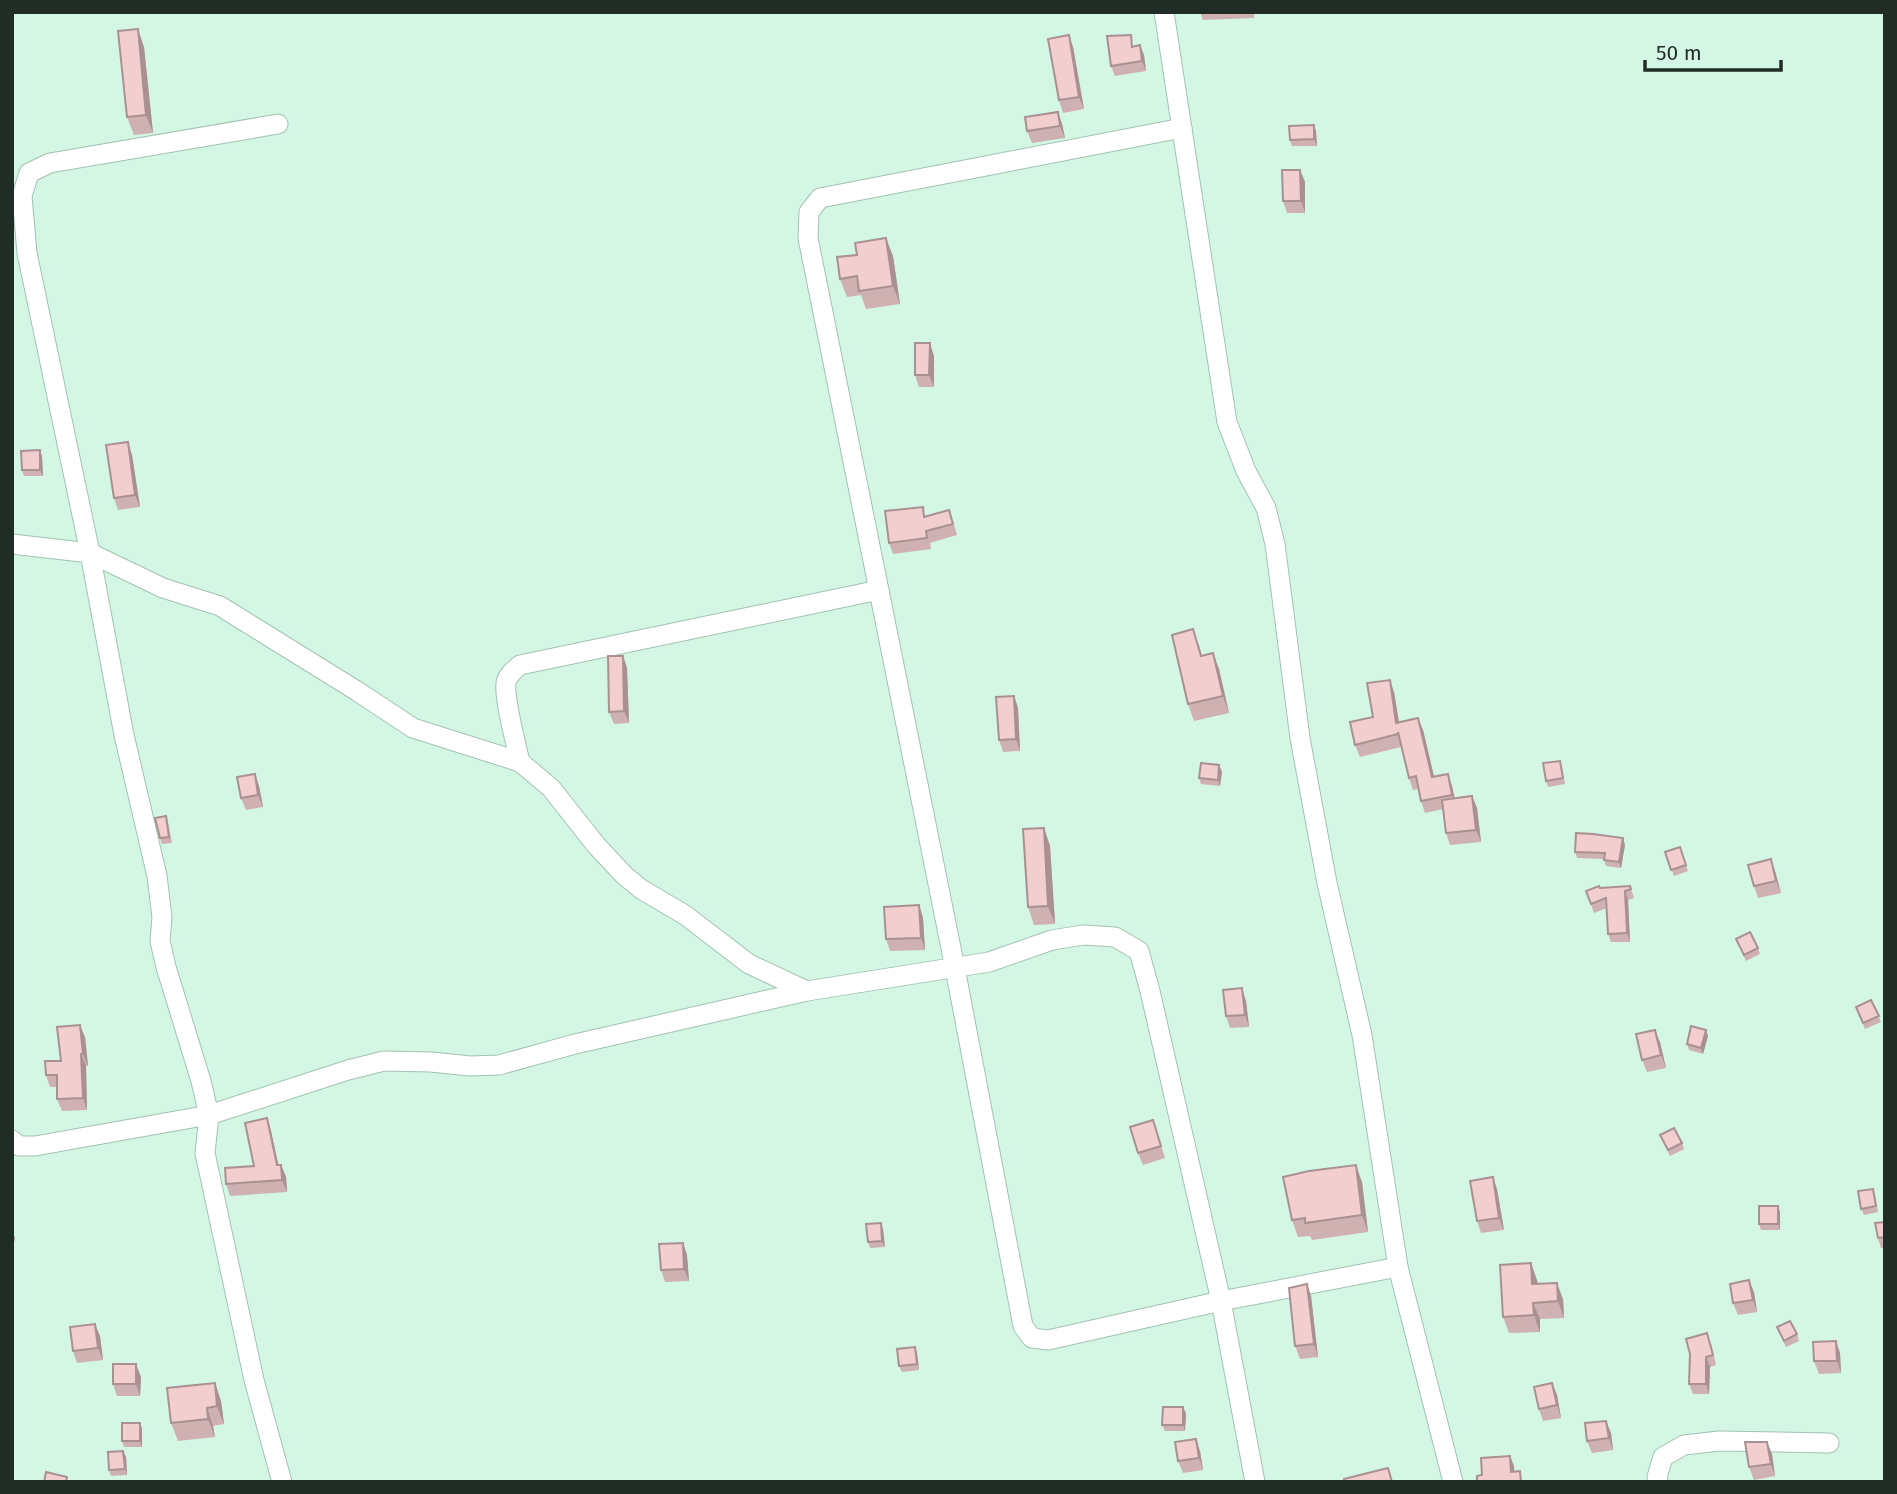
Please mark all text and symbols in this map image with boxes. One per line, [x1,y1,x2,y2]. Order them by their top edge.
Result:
scale bar [1645,28,1782,72]
text: 50 m [1656,40,1702,66]

